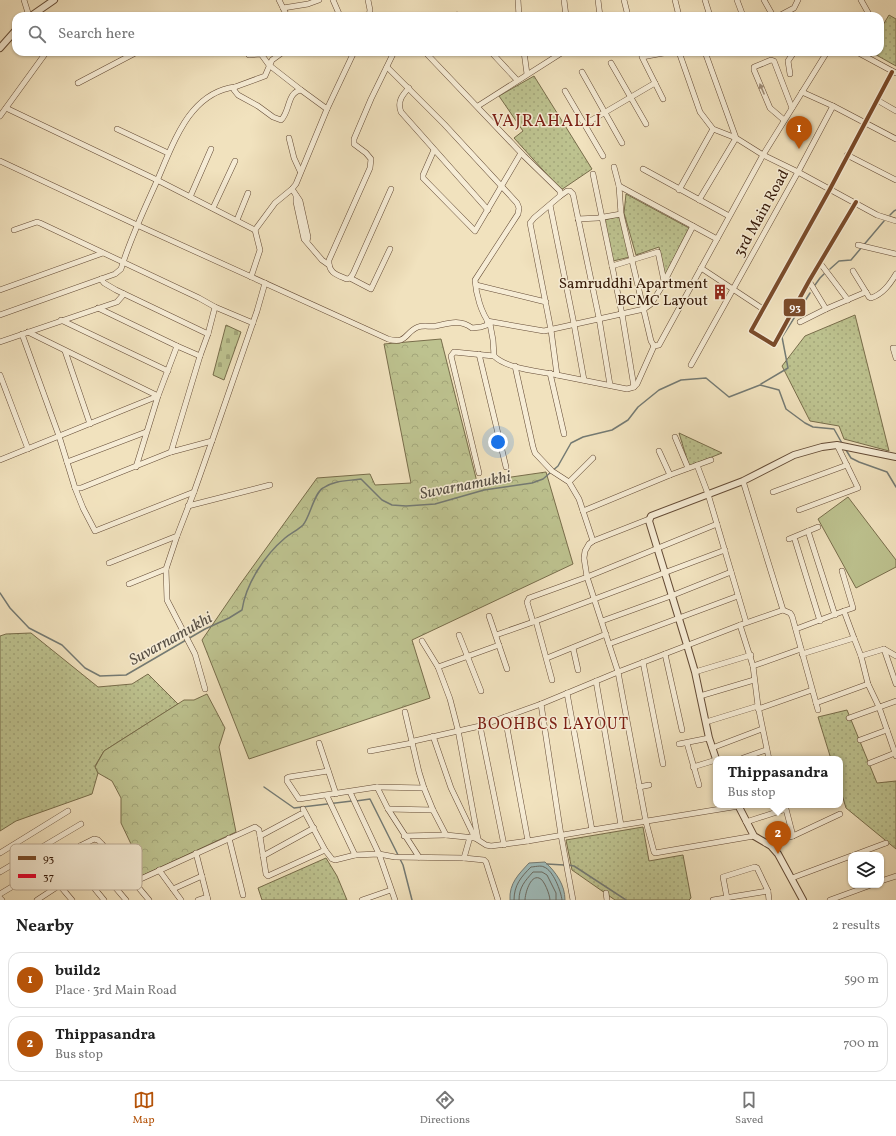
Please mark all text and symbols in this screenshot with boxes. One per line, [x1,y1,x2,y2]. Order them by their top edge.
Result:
search box [12,12,884,56]
icon: search [26,23,48,45]
text: Search here [58,24,135,45]
one-way arrow [759,84,765,95]
district label: VAJRAHALLI [492,110,602,133]
pin: 1 [786,116,812,149]
street label: 3rd Main Road [730,166,795,261]
place label: Samruddhi Apartment BCMC Layout [559,274,708,312]
building icon: Samruddhi Apartment BCMC Layout [711,283,729,301]
line badge: 93 [783,298,806,317]
text: 93 [789,301,801,316]
your location [488,432,508,452]
water label: Suvarnamukhi [418,466,514,506]
water label: Suvarnamukhi [125,607,217,672]
district label: BOOHBCS LAYOUT [477,714,629,736]
popup [713,756,843,808]
text: Thippasandra [728,763,828,784]
text: Bus stop [728,784,776,802]
pin: 2 [765,821,791,854]
legend [10,844,142,890]
text: 93 [43,852,54,867]
map controls [848,852,884,888]
button: layers [848,852,884,888]
text: 37 [43,870,54,885]
text: Nearby [16,915,74,938]
text: 2 results [832,917,880,935]
text: build2 [55,961,100,982]
text: 1 [27,971,33,989]
text: 590 m [844,971,879,989]
text: Place · 3rd Main Road [55,982,177,1000]
text: Thippasandra [55,1025,156,1046]
text: 2 [27,1035,33,1053]
text: 700 m [843,1035,879,1053]
text: Bus stop [55,1046,103,1064]
tab: Map [133,1089,155,1128]
tab: Directions [420,1089,470,1128]
tab: Saved [735,1089,763,1128]

